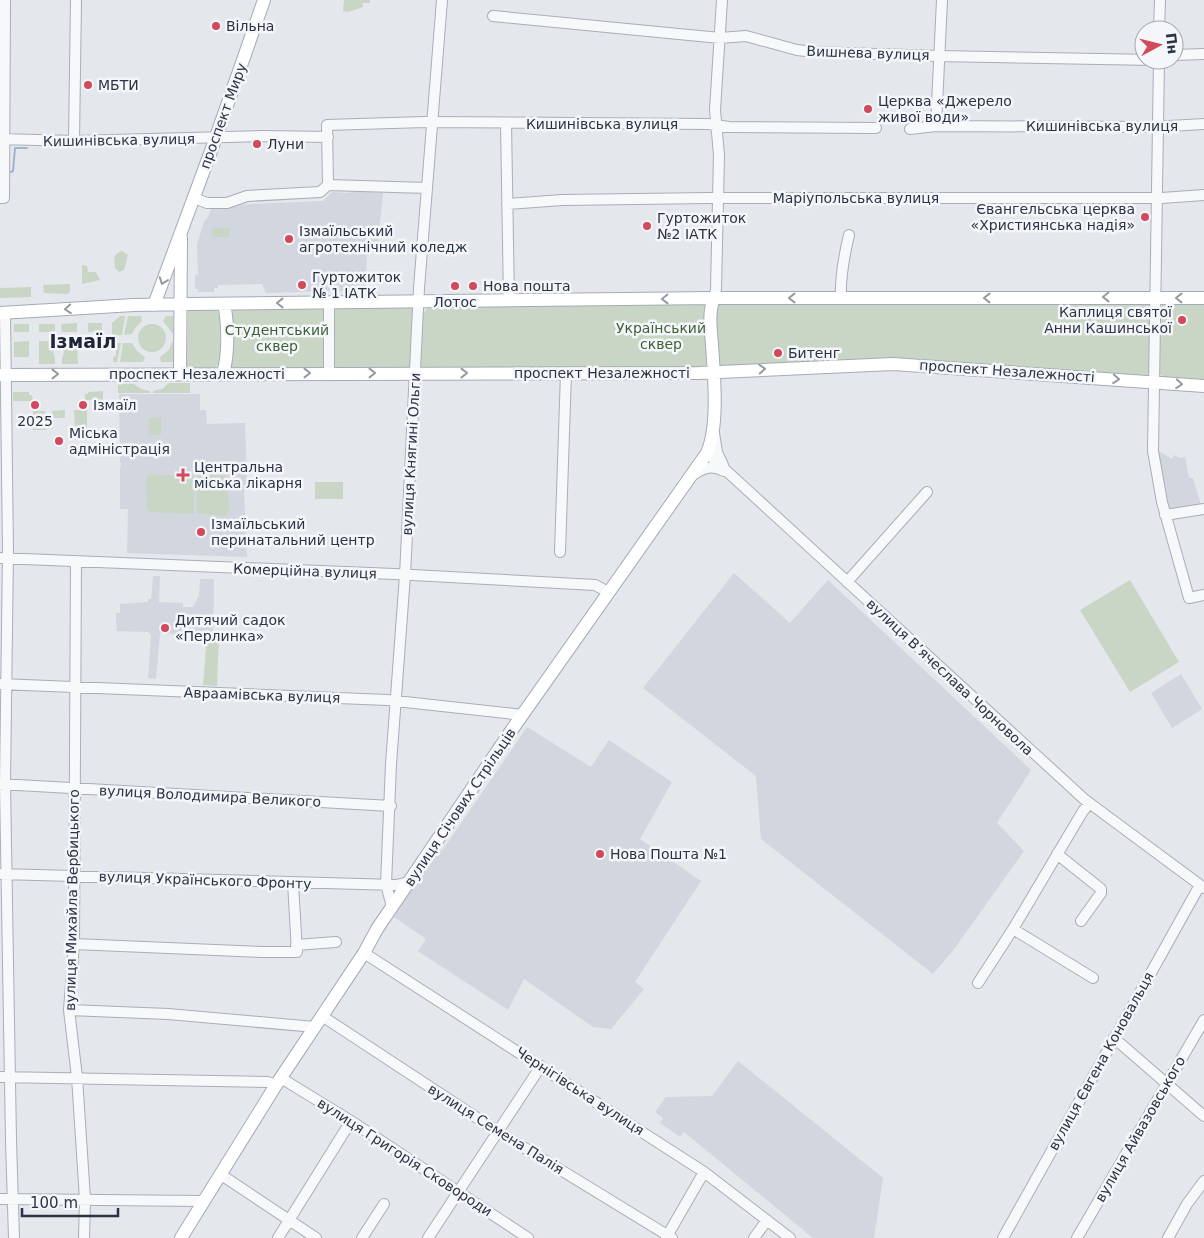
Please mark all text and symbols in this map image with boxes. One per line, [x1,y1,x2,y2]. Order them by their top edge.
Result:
place label: Вільна [226,18,274,34]
marker: Вільна [210,20,222,32]
north arrow [1134,20,1184,70]
text: Пн [1163,32,1181,55]
street label: Вишнева вулиця [806,43,930,63]
street label: проспект Миру [196,61,250,171]
place label: МБТИ [98,77,139,93]
marker: МБТИ [82,79,94,91]
place label: Церква «Джерело живої води» [878,93,1012,125]
marker: Церква «Джерело живої води» [862,103,874,115]
street label: Кишинівська вулиця [526,116,678,132]
street label: Кишинівська вулиця [1026,118,1178,134]
street label: Кишинівська вулиця [43,131,195,149]
place label: Луни [267,136,304,152]
marker: Луни [251,138,263,150]
street label: Маріупольська вулиця [773,190,939,206]
place label: Євангельська церква «Християнська надія» [971,201,1135,233]
place label: Гуртожиток №2 ІАТК [657,210,746,242]
marker: Євангельська церква «Християнська надія» [1139,211,1151,223]
marker: Гуртожиток №2 ІАТК [641,220,653,232]
place label: Ізмаїльський агротехнічний коледж [299,223,468,255]
marker: Ізмаїльський агротехнічний коледж [283,233,295,245]
place label: Гуртожиток № 1 ІАТК [312,269,401,301]
one-way arrow [159,276,169,284]
place label: Нова пошта [483,278,571,294]
marker: Гуртожиток № 1 ІАТК [296,279,308,291]
marker: Лотос [449,280,461,292]
marker: Нова пошта [467,280,479,292]
one-way arrow [1102,292,1110,303]
one-way arrow [788,293,796,303]
one-way arrow [983,293,990,303]
one-way arrow [1175,293,1182,303]
place label: Лотос [433,294,477,310]
one-way arrow [661,294,668,304]
one-way arrow [276,298,284,308]
one-way arrow [64,303,72,314]
place label: Каплиця cвятої Анни Кашинської [1044,304,1172,336]
marker: Каплиця cвятої Анни Кашинської [1176,314,1188,326]
park label: Український сквер [616,320,706,352]
park label: Студентський сквер [225,322,329,354]
district label: Ізмаїл [50,330,116,352]
place label: Битенг [788,345,840,361]
marker: Битенг [772,347,784,359]
street label: проспект Незалежності [919,357,1095,385]
one-way arrow [758,364,766,375]
street label: проспект Незалежності [514,365,690,381]
street label: проспект Незалежності [109,366,285,382]
one-way arrow [304,368,311,378]
one-way arrow [369,368,377,378]
one-way arrow [461,368,469,378]
one-way arrow [51,369,59,379]
street label: вулиця Княгині Ольги [399,372,423,536]
one-way arrow [1113,374,1121,385]
one-way arrow [1176,378,1184,389]
place label: Ізмаїл [93,397,137,413]
marker: 2025 [29,399,41,411]
marker: Ізмаїл [77,399,89,411]
place label: 2025 [17,413,53,429]
place label: Міська адміністрація [69,425,170,457]
marker: Міська адміністрація [53,435,65,447]
place label: Центральна міська лікарня [194,459,302,491]
marker: Центральна міська лікарня [176,468,190,482]
place label: Ізмаїльський перинатальний центр [211,516,375,548]
marker: Ізмаїльський перинатальний центр [195,526,207,538]
street label: Комерційна вулиця [233,560,377,582]
street label: вулиця Вʼячеслава Чорновола [863,595,1037,759]
place label: Дитячий садок «Перлинка» [175,612,286,644]
marker: Дитячий садок «Перлинка» [159,622,171,634]
street label: Авраамівська вулиця [183,684,341,706]
street label: вулиця Січових Стрільців [401,725,519,889]
street label: вулиця Володимира Великого [99,782,321,810]
street label: вулиця Михайла Вербицького [62,789,82,1011]
place label: Нова Пошта №1 [610,846,727,862]
marker: Нова Пошта №1 [594,848,606,860]
street label: вулиця Українського Фронту [98,868,312,892]
street label: вулиця Євгена Коновальця [1045,969,1157,1153]
street label: Чернігівська вулиця [513,1044,647,1138]
street label: вулиця Айвазовського [1092,1053,1188,1205]
street label: вулиця Семена Палія [425,1081,567,1177]
street label: вулиця Григорія Сковороди [315,1094,495,1220]
scale bar [22,1186,119,1218]
text: 100 m [30,1194,78,1212]

